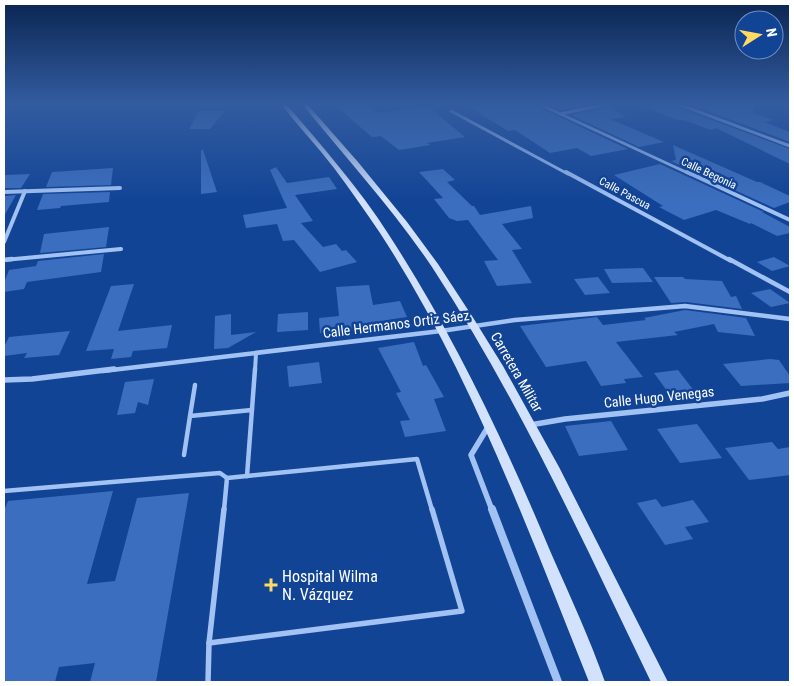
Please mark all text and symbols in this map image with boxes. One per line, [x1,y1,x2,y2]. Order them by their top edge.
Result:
north arrow [734,10,784,60]
text: N [763,27,780,38]
street label: Calle Begonia [679,155,738,192]
street label: Calle Pascua [597,175,653,212]
street label: Calle Hermanos Ortiz Sáez [322,307,470,341]
street label: Carretera Militar [488,329,546,415]
street label: Calle Hugo Venegas [603,383,715,411]
place label: Hospital Wilma N. Vázquez [282,567,378,604]
marker: Hospital Wilma N. Vázquez [264,578,278,592]

